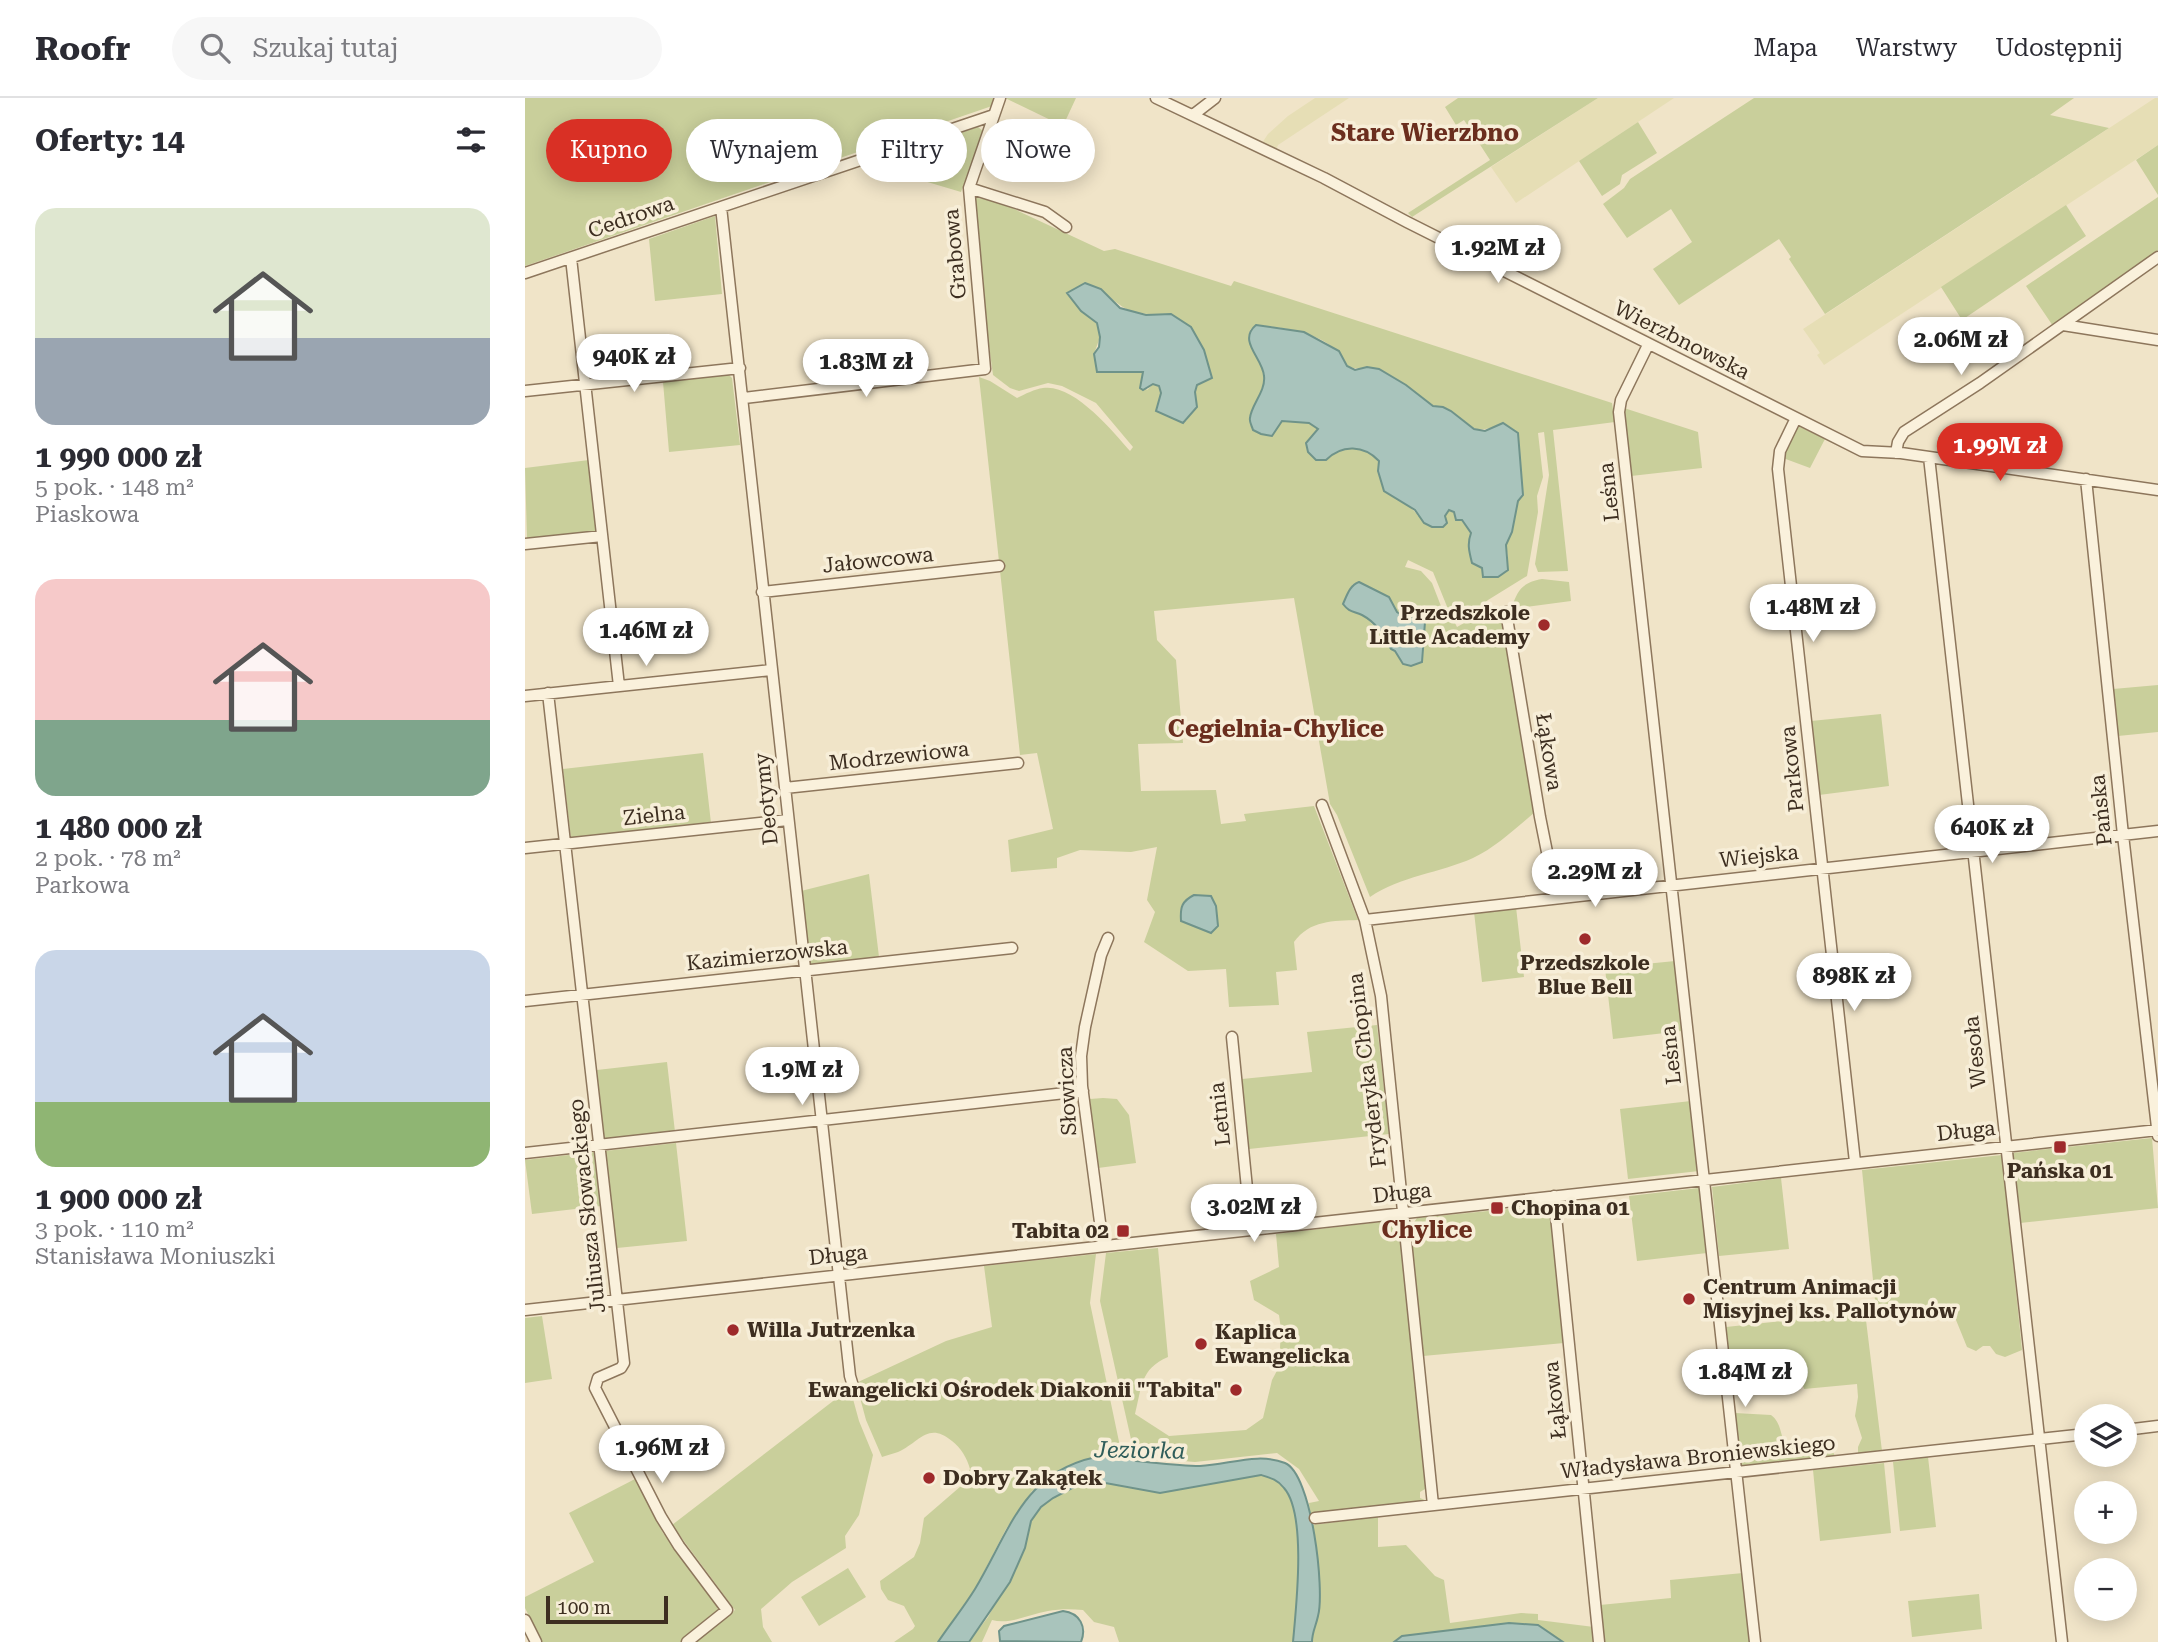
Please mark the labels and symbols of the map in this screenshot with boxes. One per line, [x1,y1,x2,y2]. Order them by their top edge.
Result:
district label: Stare Wierzbno [1331,119,1519,147]
street label: Cedrowa [585,191,678,243]
street label: Grabowa [939,207,971,300]
pin: 1.92M zł [1426,226,1570,285]
street label: Wierzbnowska [1610,296,1754,385]
pin: 2.06M zł [1889,317,2033,377]
pin: 940K zł [569,334,699,394]
pin: 1.83M zł [794,340,938,399]
pin: 1.99M zł [1928,424,2072,483]
street label: Leśna [1594,461,1624,523]
street label: Jałowcowa [821,542,935,578]
pin: 1.48M zł [1741,584,1885,644]
place label: Przedszkole Little Academy [1369,601,1530,649]
pin: 1.46M zł [574,608,718,668]
marker: Przedszkole Little Academy [1536,617,1552,633]
street label: Łąkowa [1531,712,1567,793]
district label: Cegielnia-Chylice [1168,715,1384,743]
street label: Parkowa [1775,724,1808,813]
street label: Modrzewiowa [828,737,971,775]
street label: Deotymy [749,751,783,846]
street label: Pańska [2085,772,2117,847]
street label: Zielna [622,800,687,830]
pin: 640K zł [1927,806,2057,865]
street label: Wiejska [1718,840,1800,872]
pin: 2.29M zł [1523,850,1667,909]
marker: Przedszkole Blue Bell [1577,931,1593,947]
street label: Kazimierzowska [685,935,850,975]
place label: Przedszkole Blue Bell [1520,951,1650,999]
pin: 898K zł [1789,954,1919,1013]
street label: Fryderyka Chopina [1343,971,1391,1169]
street label: Wesoła [1959,1014,1991,1089]
street label: Leśna [1656,1024,1686,1086]
street label: Słowicza [1053,1045,1081,1136]
pin: 1.9M zł [737,1048,867,1107]
street label: Letnia [1205,1080,1235,1147]
street label: Juliusza Słowackiego [564,1098,610,1314]
street label: Długa [1935,1116,1997,1146]
marker: Pańska 01 [2052,1139,2068,1155]
place label: Pańska 01 [2007,1159,2114,1183]
street label: Długa [1371,1178,1433,1208]
pin: 3.02M zł [1182,1184,1326,1244]
place label: Chopina 01 [1511,1196,1630,1220]
marker: Chopina 01 [1489,1200,1505,1216]
district label: Chylice [1382,1216,1472,1244]
place label: Tabita 02 [1012,1219,1109,1243]
marker: Tabita 02 [1115,1223,1131,1239]
street label: Długa [807,1240,869,1270]
place label: Centrum Animacji Misyjnej ks. Pallotynów [1703,1275,1957,1323]
marker: Centrum Animacji Misyjnej ks. Pallotynów [1681,1291,1697,1307]
place label: Willa Jutrzenka [747,1318,916,1342]
place label: Kaplica Ewangelicka [1215,1320,1351,1368]
marker: Willa Jutrzenka [725,1322,741,1338]
marker: Kaplica Ewangelicka [1193,1336,1209,1352]
pin: 1.84M zł [1673,1350,1817,1409]
street label: Łąkowa [1539,1359,1571,1440]
place label: Ewangelicki Ośrodek Diakonii "Tabita" [808,1378,1222,1402]
marker: Ewangelicki Ośrodek Diakonii "Tabita" [1228,1382,1244,1398]
pin: 1.96M zł [590,1426,734,1485]
street label: Władysława Broniewskiego [1559,1431,1837,1483]
water label: Jeziorka [1093,1436,1186,1465]
place label: Dobry Zakątek [943,1466,1103,1490]
marker: Dobry Zakątek [921,1470,937,1486]
scale bar [546,1593,669,1625]

